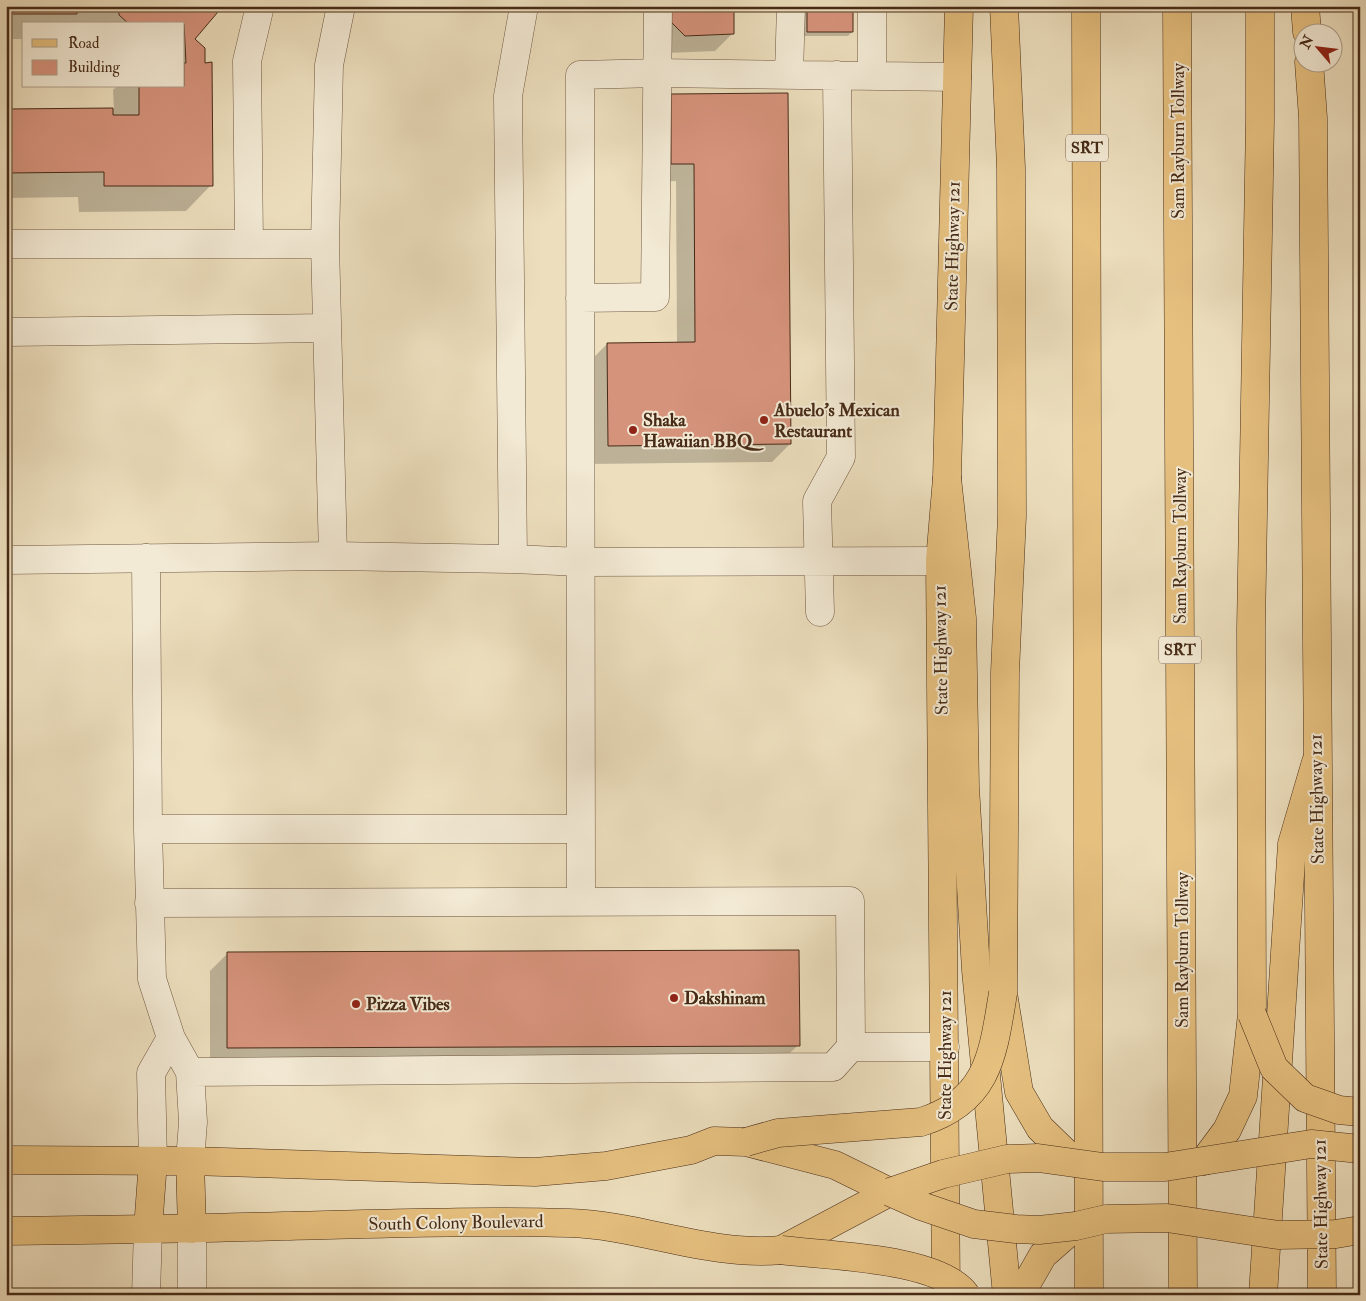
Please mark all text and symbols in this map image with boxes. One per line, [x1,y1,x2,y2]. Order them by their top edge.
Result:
legend [22,22,185,88]
north arrow [1294,22,1344,72]
text: N [1296,32,1318,53]
text: Road [68,34,100,53]
text: Building [68,58,120,77]
street label: Sam Rayburn Tollway [1167,62,1190,219]
road number: SRT [1066,134,1108,162]
street label: State Highway 121 [940,181,966,311]
place label: Abuelo's Mexican Restaurant [773,399,900,443]
place label: Shaka Hawaiian BBQ [643,409,764,453]
marker: Abuelo's Mexican Restaurant [758,414,770,426]
marker: Shaka Hawaiian BBQ [627,424,639,436]
street label: Sam Rayburn Tollway [1169,467,1192,624]
street label: State Highway 121 [928,585,954,715]
road number: SRT [1159,636,1201,664]
street label: State Highway 121 [1304,734,1330,864]
street label: Sam Rayburn Tollway [1171,871,1194,1028]
place label: Dakshinam [684,987,767,1010]
street label: State Highway 121 [934,990,957,1120]
marker: Dakshinam [668,992,680,1004]
place label: Pizza Vibes [366,993,450,1016]
marker: Pizza Vibes [350,998,362,1010]
street label: State Highway 121 [1308,1139,1334,1269]
street label: South Colony Boulevard [368,1210,544,1236]

